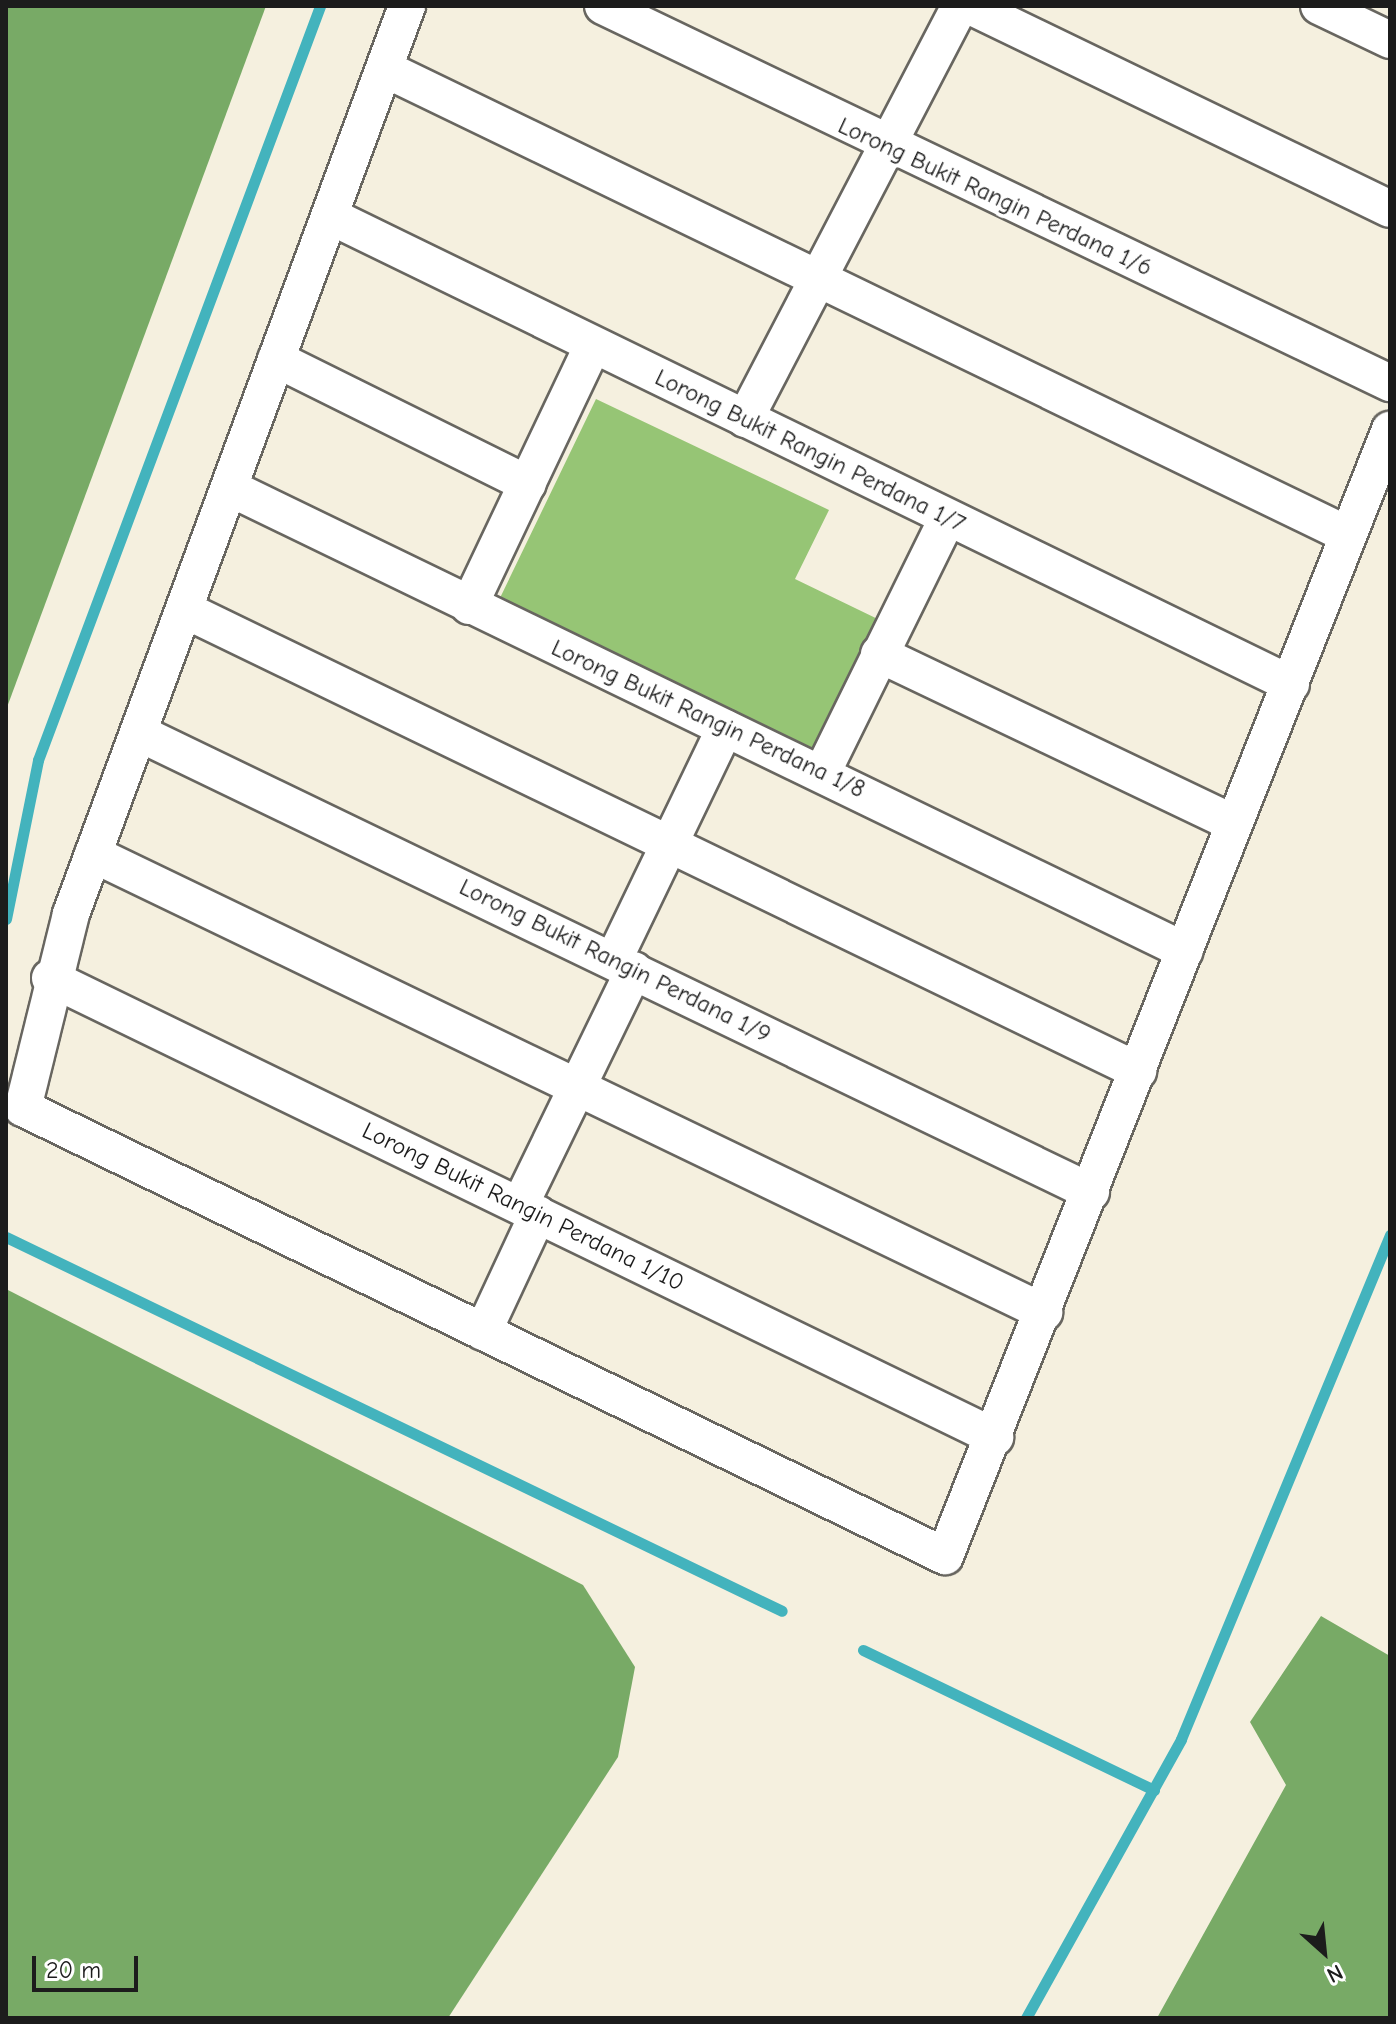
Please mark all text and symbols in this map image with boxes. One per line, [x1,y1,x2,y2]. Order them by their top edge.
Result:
street label: Lorong Bukit Rangin Perdana 1/6 [833,111,1157,283]
street label: Lorong Bukit Rangin Perdana 1/7 [650,363,970,539]
street label: Lorong Bukit Rangin Perdana 1/8 [547,634,869,804]
street label: Lorong Bukit Rangin Perdana 1/9 [455,873,775,1049]
street label: Lorong Bukit Rangin Perdana 1/10 [357,1116,689,1298]
north arrow [1284,1912,1364,1992]
scale bar [36,1940,142,1990]
text: 20 m [46,1956,101,1984]
text: N [1323,1959,1347,1988]

